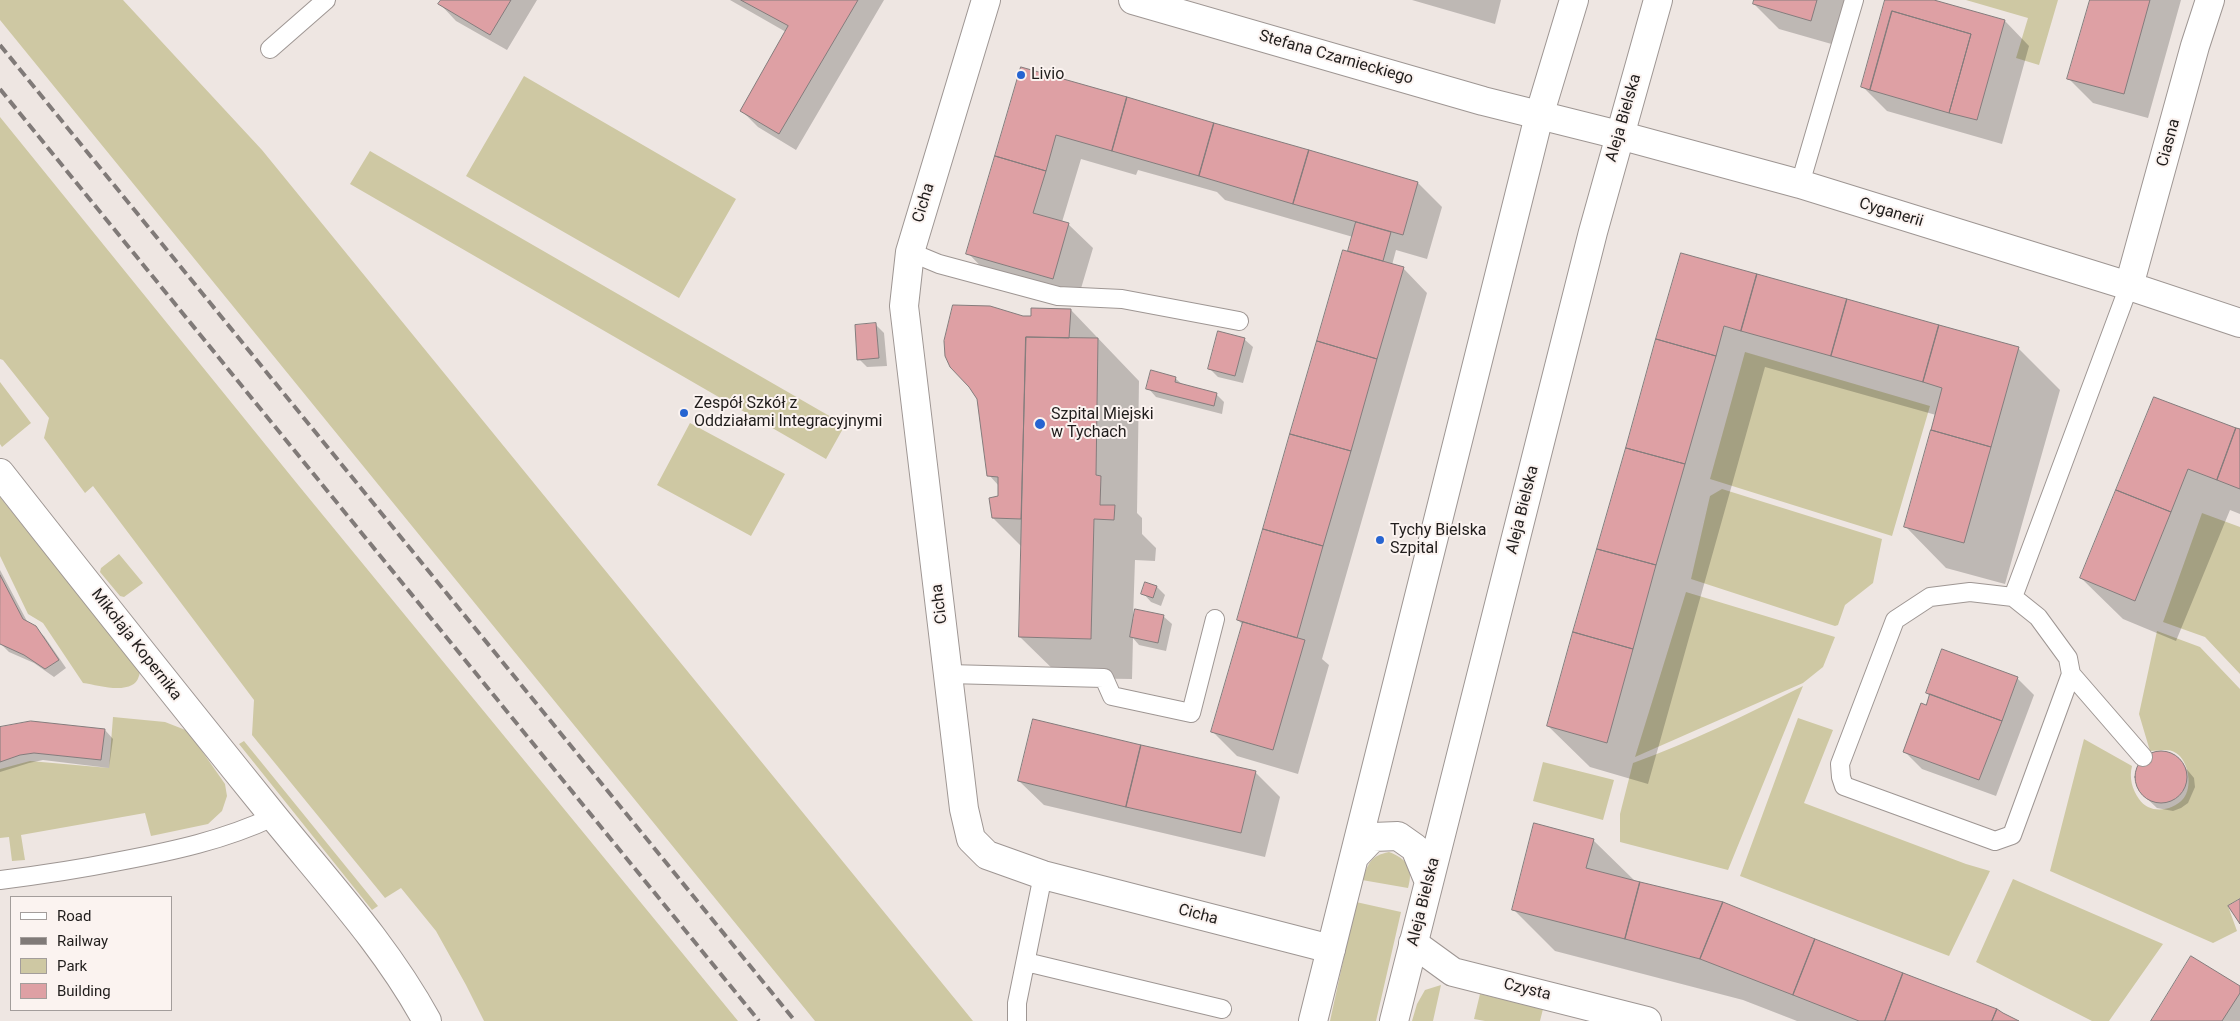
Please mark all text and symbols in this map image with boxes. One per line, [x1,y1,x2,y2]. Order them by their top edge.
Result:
street label: Stefana Czarnieckiego [1257,27,1415,89]
place label: Livio [1031,65,1064,85]
marker: Livio [1015,69,1027,81]
street label: Aleja Bielska [1602,72,1646,164]
street label: Ciasna [2153,117,2185,169]
street label: Cicha [909,181,939,225]
street label: Cyganerii [1857,194,1925,232]
place label: Zespół Szkół z Oddziałami Integracyjnymi [694,394,882,432]
place label: Szpital Miejski w Tychach [1051,405,1154,443]
marker: Zespół Szkół z Oddziałami Integracyjnymi [678,407,690,419]
marker: Szpital Miejski w Tychach [1033,417,1047,431]
street label: Aleja Bielska [1503,464,1543,556]
place label: Tychy Bielska Szpital [1390,521,1486,559]
marker: Tychy Bielska Szpital [1374,534,1386,546]
street label: Cicha [928,583,952,625]
street label: Mikołaja Kopernika [87,586,185,704]
street label: Aleja Bielska [1404,856,1444,948]
legend [10,896,172,1011]
street label: Cicha [1176,901,1220,929]
text: Road [57,907,91,925]
text: Railway [57,932,108,950]
text: Park [57,957,87,975]
street label: Czysta [1501,975,1553,1005]
text: Building [57,982,111,1000]

